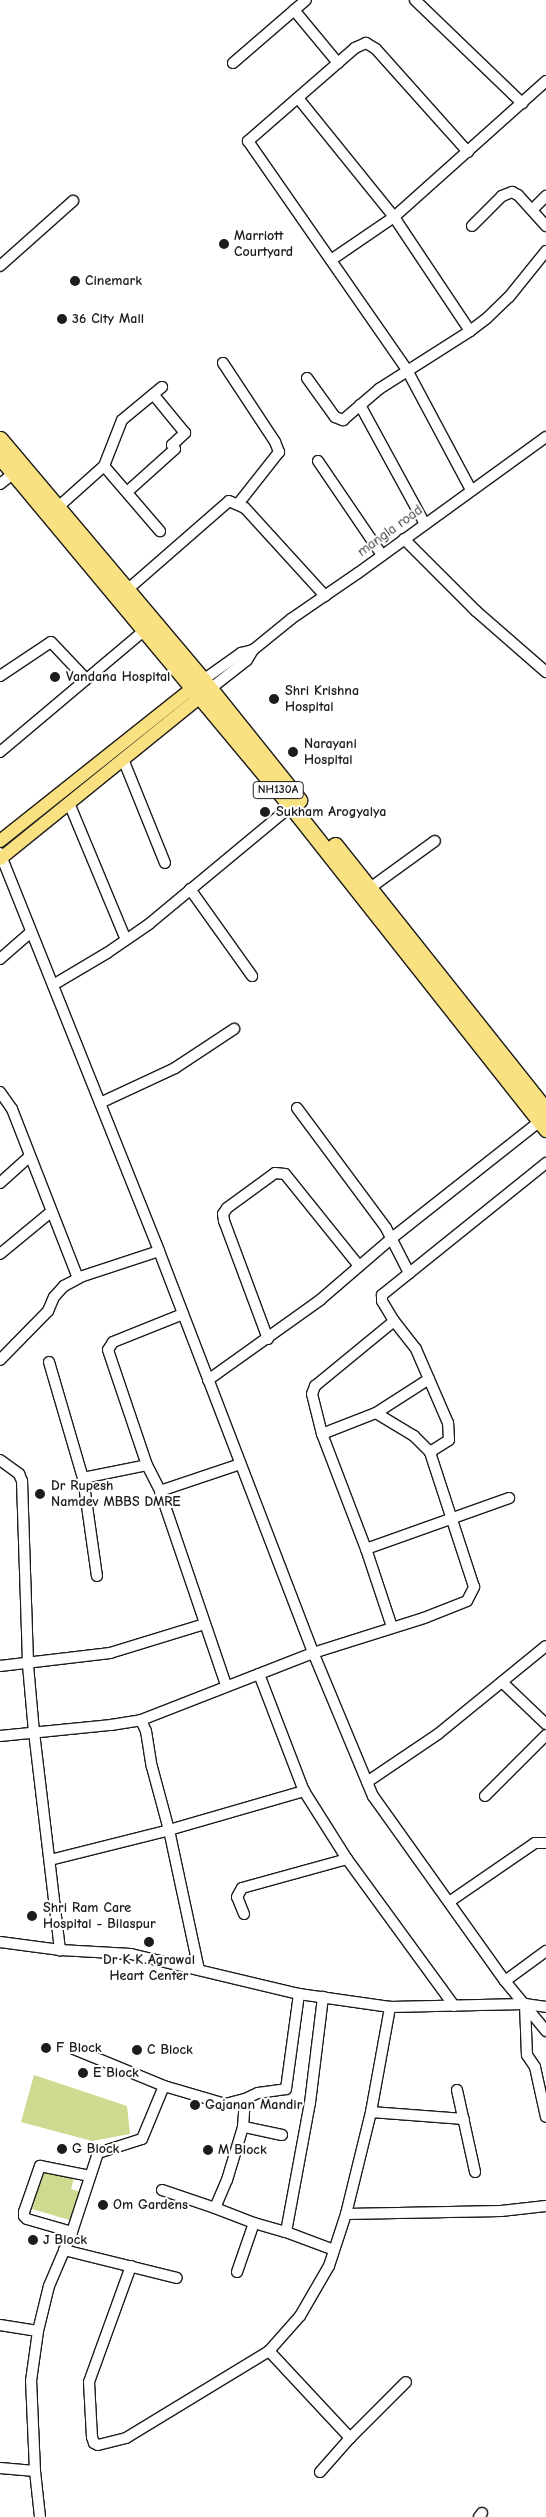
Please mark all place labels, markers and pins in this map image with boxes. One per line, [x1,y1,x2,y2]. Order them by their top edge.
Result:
place label: Marriott Courtyard [234,228,293,260]
marker: Marriott Courtyard [218,238,230,250]
place label: Cinemark [85,273,142,289]
marker: Cinemark [69,275,81,287]
place label: 36 City Mall [72,311,144,327]
marker: 36 City Mall [56,313,68,325]
place label: Vandana Hospital [66,669,170,685]
marker: Vandana Hospital [48,670,62,684]
place label: Shri Krishna Hospital [285,683,359,716]
marker: Shri Krishna Hospital [267,692,281,706]
place label: Narayani Hospital [304,736,357,769]
marker: Narayani Hospital [286,745,300,759]
place label: Sukham Arogyalya [276,804,386,820]
marker: Sukham Arogyalya [258,805,272,819]
place label: Dr Rupesh Namdev MBBS DMRE [51,1478,181,1510]
marker: Dr Rupesh Namdev MBBS DMRE [33,1487,47,1501]
place label: Shri Ram Care Hospital - Bilaspur [43,1900,156,1932]
marker: Shri Ram Care Hospital - Bilaspur [25,1909,39,1923]
marker: Dr K K Agrawal Heart Center [142,1935,156,1949]
place label: Dr K K Agrawal Heart Center [103,1952,195,1984]
place label: F Block [56,2040,102,2056]
marker: F Block [40,2042,52,2054]
place label: C Block [147,2042,193,2058]
marker: C Block [131,2044,143,2056]
place label: E Block [93,2065,139,2081]
marker: E Block [77,2067,89,2079]
place label: Gajanan Mandir [205,2097,302,2113]
marker: Gajanan Mandir [189,2099,201,2111]
place label: G Block [72,2141,119,2157]
place label: M Block [218,2142,267,2158]
marker: G Block [56,2143,68,2155]
marker: M Block [202,2144,214,2156]
place label: Om Gardens [113,2197,188,2213]
marker: Om Gardens [97,2199,109,2211]
place label: J Block [43,2232,87,2248]
marker: J Block [27,2234,39,2246]

